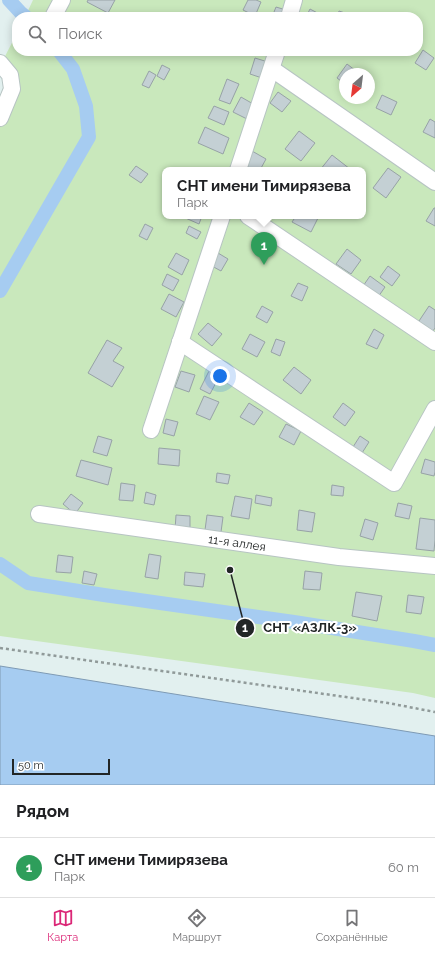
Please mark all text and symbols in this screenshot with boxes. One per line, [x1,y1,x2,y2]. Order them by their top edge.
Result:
search box [12,12,423,56]
icon: search [26,23,48,45]
text: Поиск [58,25,103,43]
north arrow [339,68,375,104]
popup [162,167,366,219]
text: СНТ имени Тимирязева [177,177,351,195]
text: Парк [177,195,208,210]
pin: 1 [251,232,277,265]
your location [210,366,230,386]
street label: 11-я аллея [207,532,267,554]
callout: СНТ «АЗЛК-3» [235,615,364,640]
text: СНТ «АЗЛК-3» [263,620,357,635]
text: 1 [242,621,248,635]
scale bar [12,757,110,776]
text: 50 m [18,759,44,772]
text: Рядом [16,801,69,821]
text: СНТ имени Тимирязева [54,851,228,869]
text: 1 [26,860,32,875]
text: 60 m [388,860,419,875]
text: Парк [54,869,85,884]
tab: Карта [47,907,78,944]
tab: Маршрут [172,907,221,944]
tab: Сохранённые [316,907,388,944]

